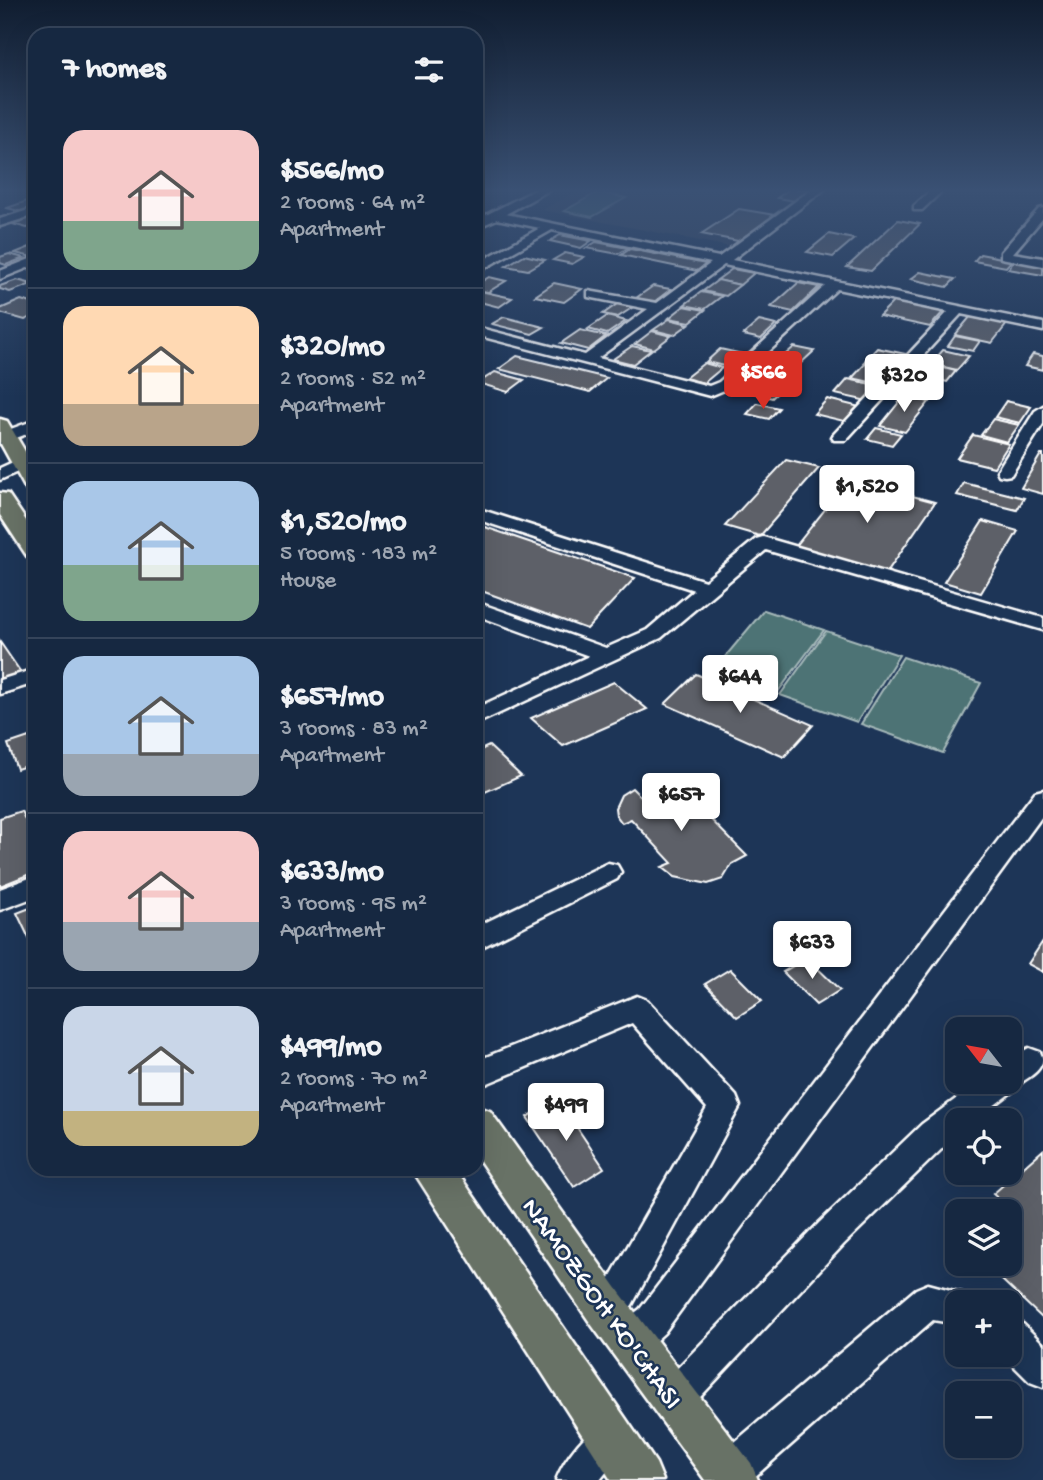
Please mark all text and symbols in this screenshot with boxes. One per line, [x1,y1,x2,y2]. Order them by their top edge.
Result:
icon: filters [410,51,448,89]
text: 7 homes [63,53,165,88]
text: $566/mo [280,155,384,190]
icon: home [119,158,203,242]
text: 2 rooms · 64 m² [280,190,425,217]
text: Apartment [280,217,384,244]
text: $320/mo [280,331,385,366]
icon: home [119,334,203,418]
pin: $566 [722,352,804,411]
pin: $320 [863,354,945,414]
text: $566 [740,360,786,387]
text: $320 [881,363,927,390]
text: 2 rooms · 52 m² [280,366,426,393]
text: Apartment [280,393,384,420]
pin: $1,520 [810,466,924,525]
text: $1,520 [835,474,899,501]
text: $1,520/mo [280,506,407,541]
icon: home [119,509,203,593]
text: 5 rooms · 183 m² [280,541,437,568]
text: House [280,568,336,595]
pin: $644 [699,656,781,715]
text: $644 [718,664,762,691]
text: $657/mo [280,681,384,716]
icon: home [119,684,203,768]
text: 3 rooms · 83 m² [280,716,428,743]
text: Apartment [280,743,384,770]
pin: $657 [640,774,722,833]
text: $657 [658,782,704,809]
text: $633/mo [280,856,384,891]
icon: home [119,859,203,943]
text: 3 rooms · 95 m² [280,891,427,918]
text: Apartment [280,918,384,945]
pin: $633 [771,922,853,981]
text: $633 [789,930,835,957]
north arrow [945,1017,1022,1094]
map controls [945,1017,1022,1458]
text: $499/mo [280,1031,382,1066]
icon: home [119,1034,203,1118]
text: 2 rooms · 70 m² [280,1066,428,1093]
pin: $499 [525,1084,607,1143]
text: $499 [544,1092,588,1119]
text: Apartment [280,1093,384,1120]
button: locate [945,1108,1022,1185]
street label: NAMOZGOH KO'CHASI [513,1193,688,1417]
button: layers [945,1199,1022,1276]
button: + [945,1290,1022,1367]
button: − [945,1381,1022,1458]

